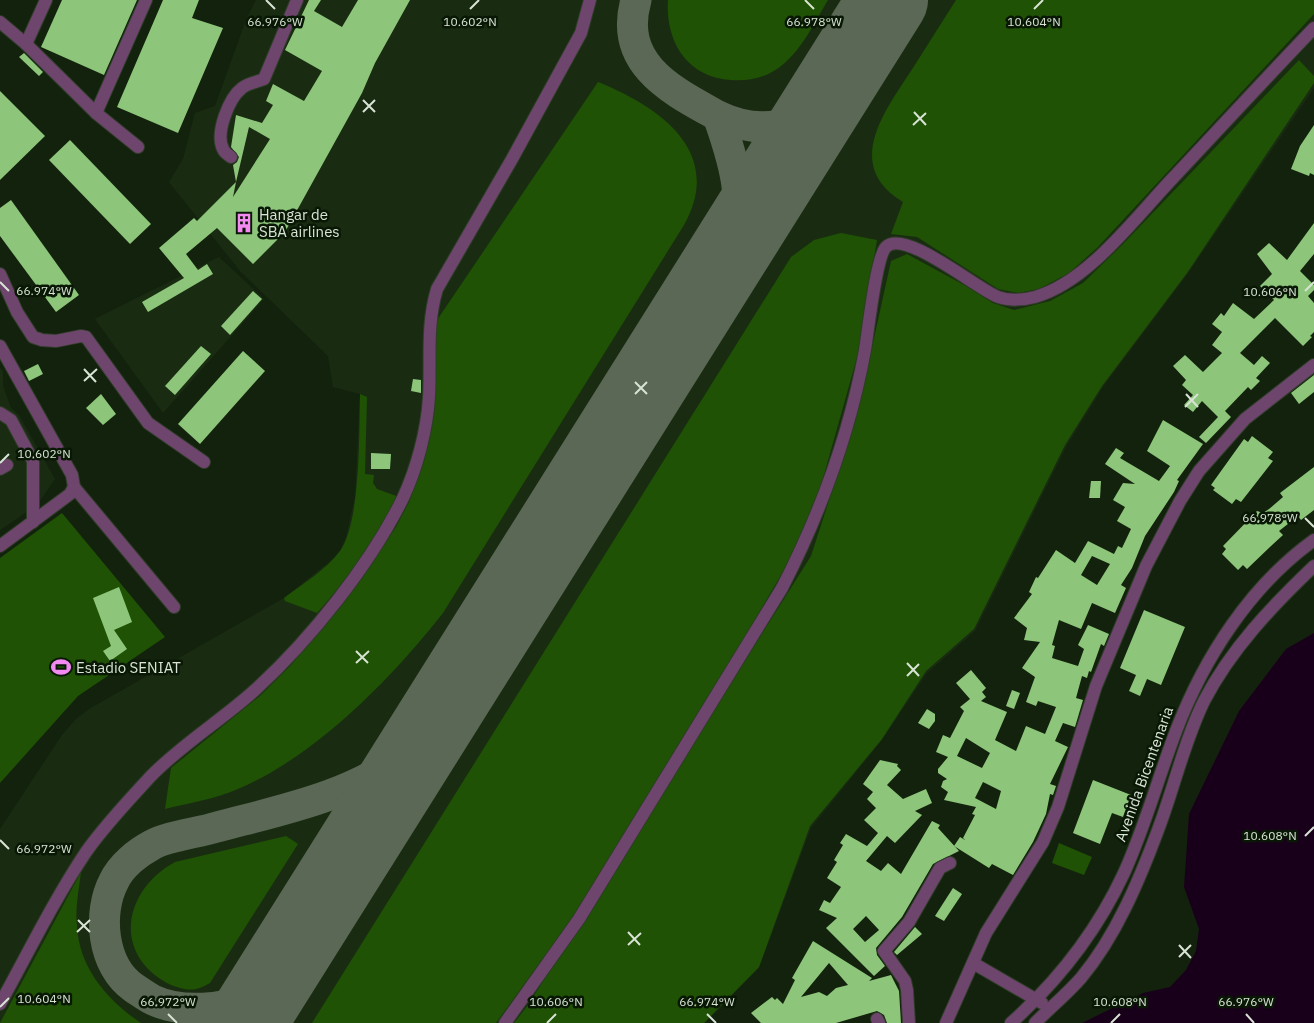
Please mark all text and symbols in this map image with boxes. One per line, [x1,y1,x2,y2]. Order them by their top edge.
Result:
text: 66.976°W [247,14,303,29]
text: 10.602°N [443,14,497,29]
text: 66.978°W [786,14,842,29]
text: 10.604°N [1007,14,1061,29]
place label: Hangar de SBA airlines [259,205,340,241]
building icon: Hangar de SBA airlines [233,212,255,234]
text: 66.974°W [16,283,72,298]
text: 10.606°N [1243,284,1297,299]
text: 10.602°N [17,446,71,461]
text: 66.978°W [1242,510,1298,525]
sports icon: Estadio SENIAT [50,656,72,678]
place label: Estadio SENIAT [76,658,181,677]
street label: Avenida Bicentenaria [1111,704,1177,844]
text: 10.608°N [1243,828,1297,843]
text: 66.972°W [16,841,72,856]
text: 10.604°N [17,991,71,1006]
text: 66.972°W [140,994,196,1009]
text: 10.606°N [529,994,583,1009]
text: 66.974°W [679,994,735,1009]
text: 10.608°N [1093,994,1147,1009]
text: 66.976°W [1218,994,1274,1009]

